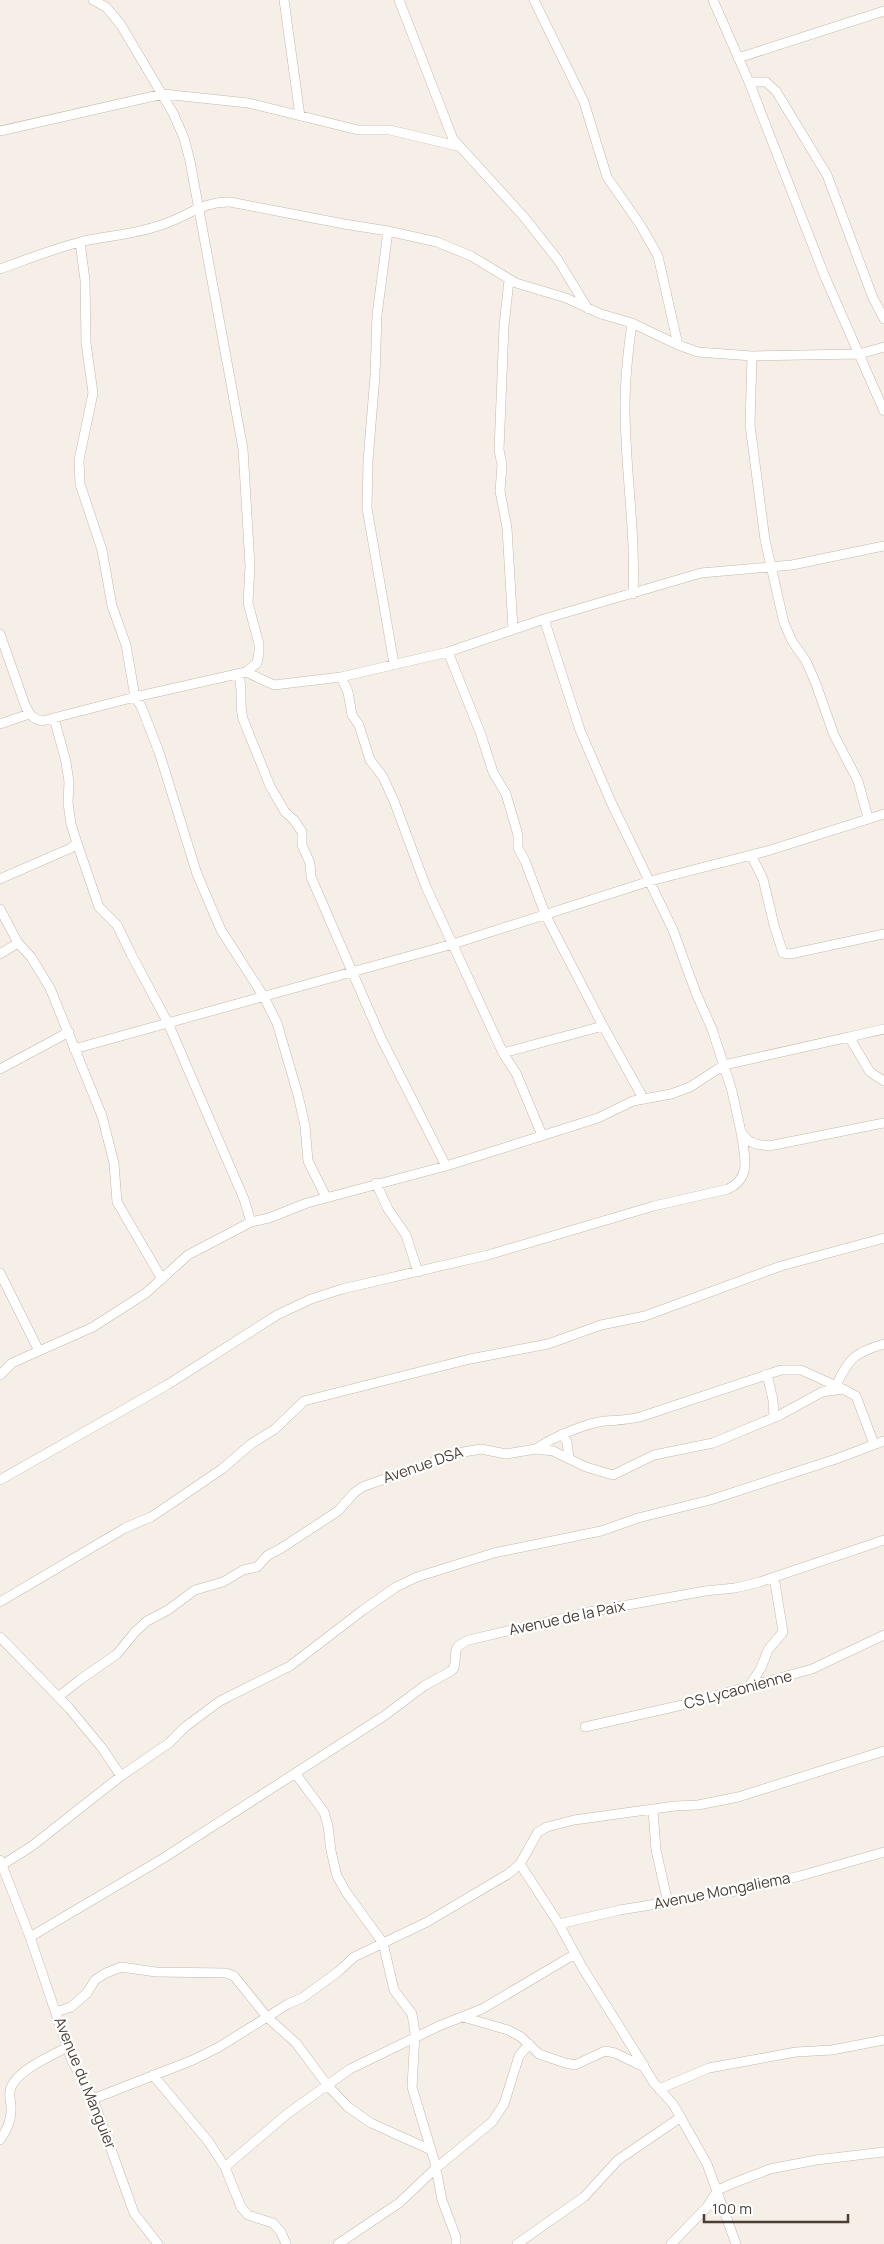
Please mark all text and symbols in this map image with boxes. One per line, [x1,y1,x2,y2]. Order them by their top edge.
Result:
street label: Avenue DSA [380,1441,466,1488]
street label: Avenue de la Paix [507,1595,627,1640]
street label: CS Lycaonienne [682,1665,794,1714]
street label: Avenue Mongaliema [652,1867,792,1914]
street label: Avenue du Manguier [49,2014,122,2152]
scale bar [704,2192,848,2224]
text: 100 m [712,2198,752,2219]

